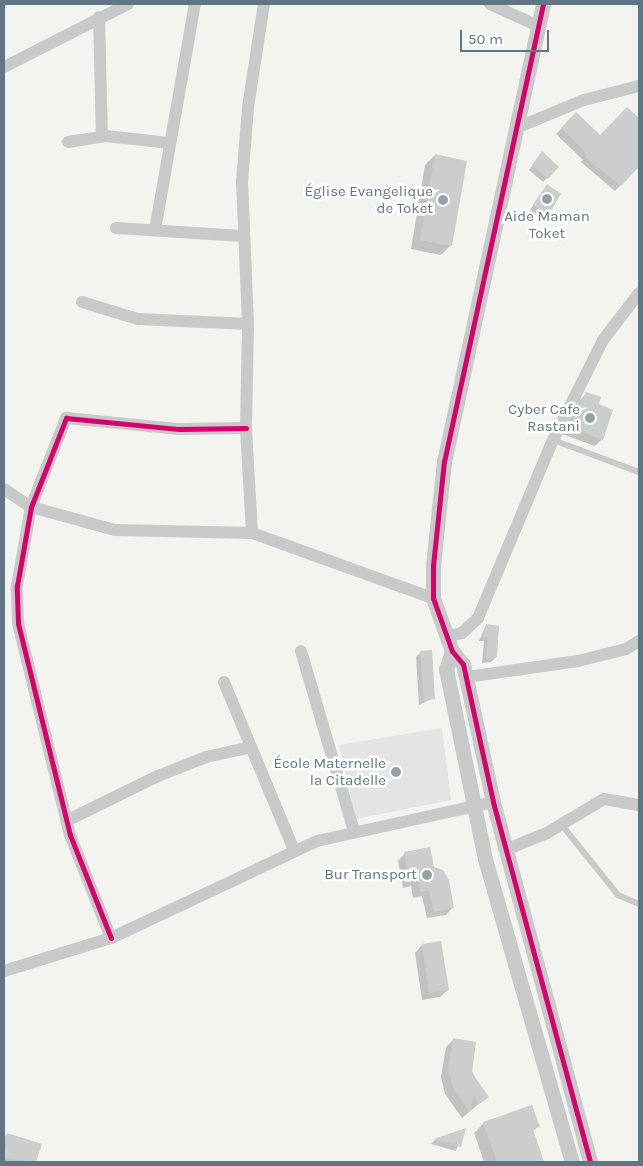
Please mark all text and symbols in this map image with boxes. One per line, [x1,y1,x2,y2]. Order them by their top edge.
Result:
scale bar [463,20,552,52]
text: 50 m [468,30,503,48]
place label: Église Evangelique de Toket [305,182,433,217]
marker: Aide Maman Toket [541,193,553,205]
marker: Église Evangelique de Toket [437,194,449,206]
place label: Aide Maman Toket [504,207,590,242]
place label: Cyber Cafe Rastani [508,400,580,435]
marker: Cyber Cafe Rastani [584,412,596,424]
place label: École Maternelle la Citadelle [274,754,386,789]
marker: École Maternelle la Citadelle [390,766,402,778]
place label: Bur Transport [325,866,417,884]
marker: Bur Transport [421,869,433,881]

